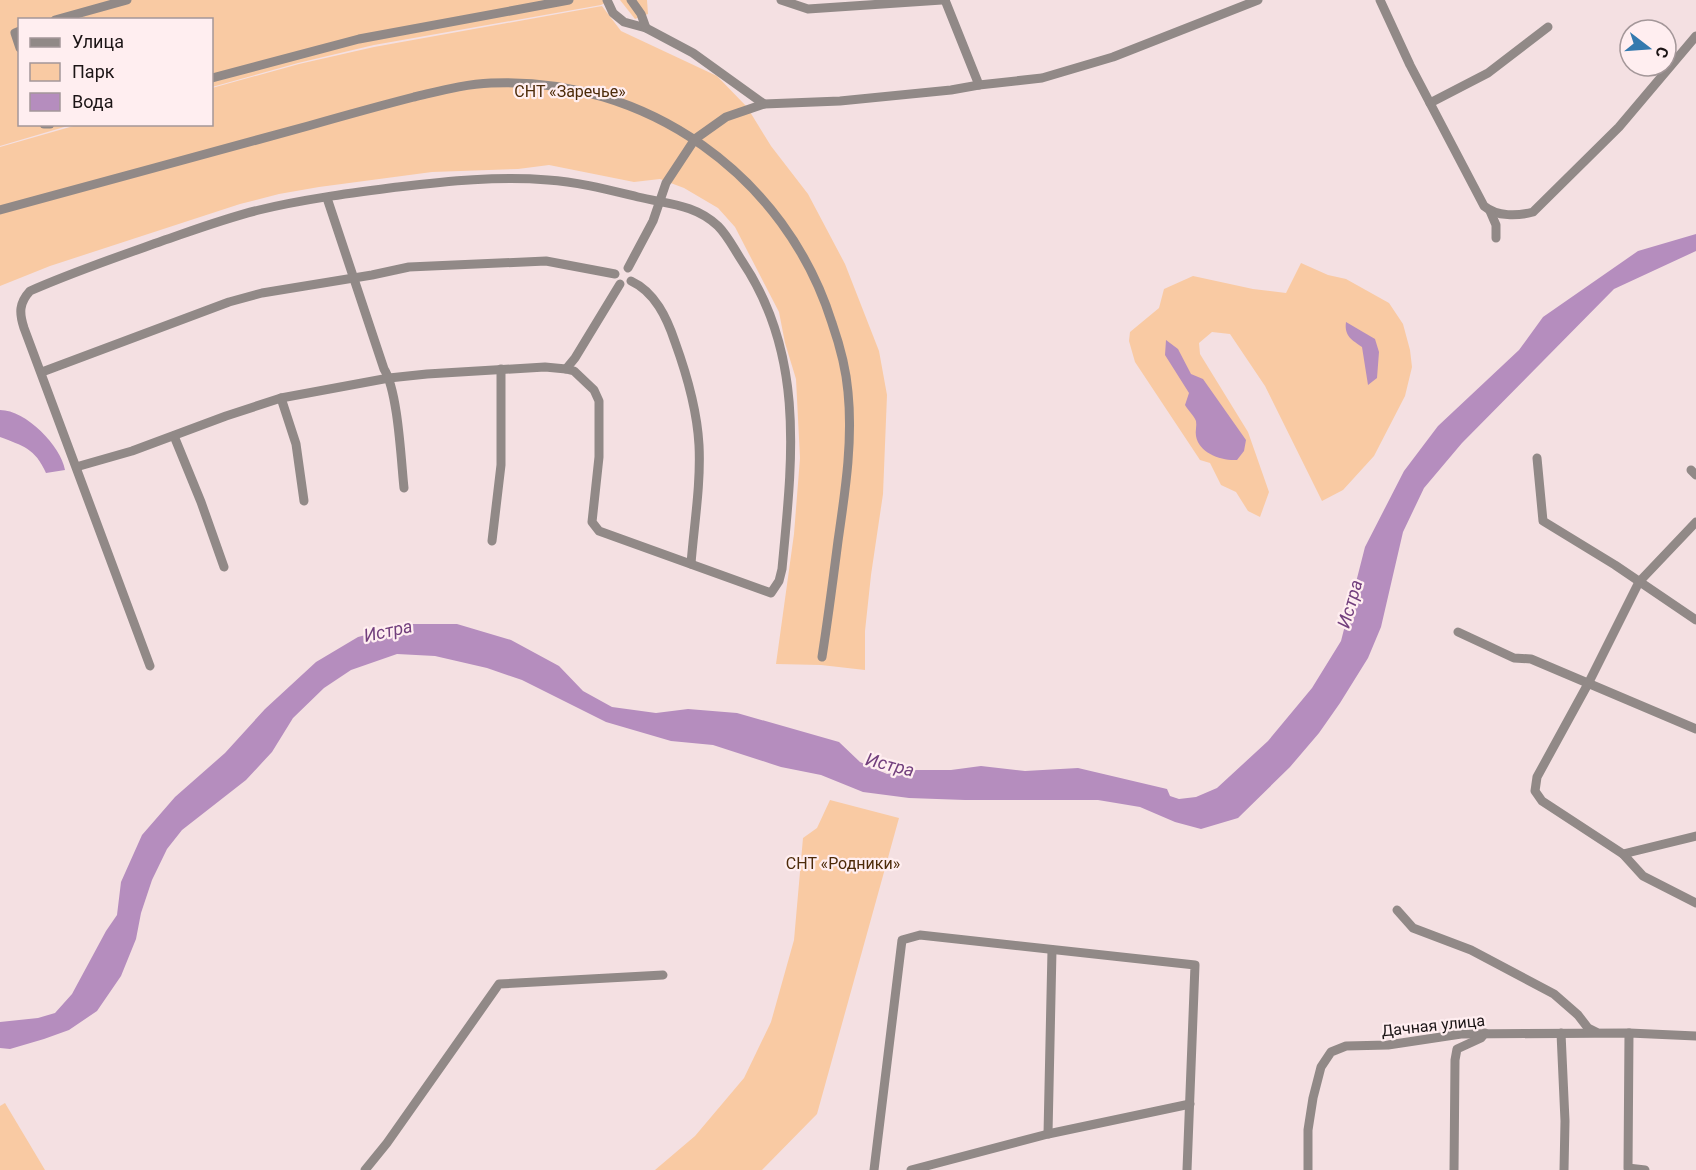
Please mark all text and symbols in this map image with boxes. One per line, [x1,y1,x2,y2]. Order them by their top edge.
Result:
legend [18,18,213,126]
north arrow [1618,18,1678,78]
text: Улица [72,31,124,52]
text: С [1651,44,1672,60]
text: Парк [72,61,115,82]
park label: СНТ «Заречье» [514,82,626,101]
text: Вода [72,91,114,112]
water label: Истра [1333,577,1366,630]
water label: Истра [362,615,414,646]
water label: Истра [864,748,917,781]
park label: СНТ «Родники» [786,854,900,873]
street label: Дачная улица [1380,1011,1486,1040]

